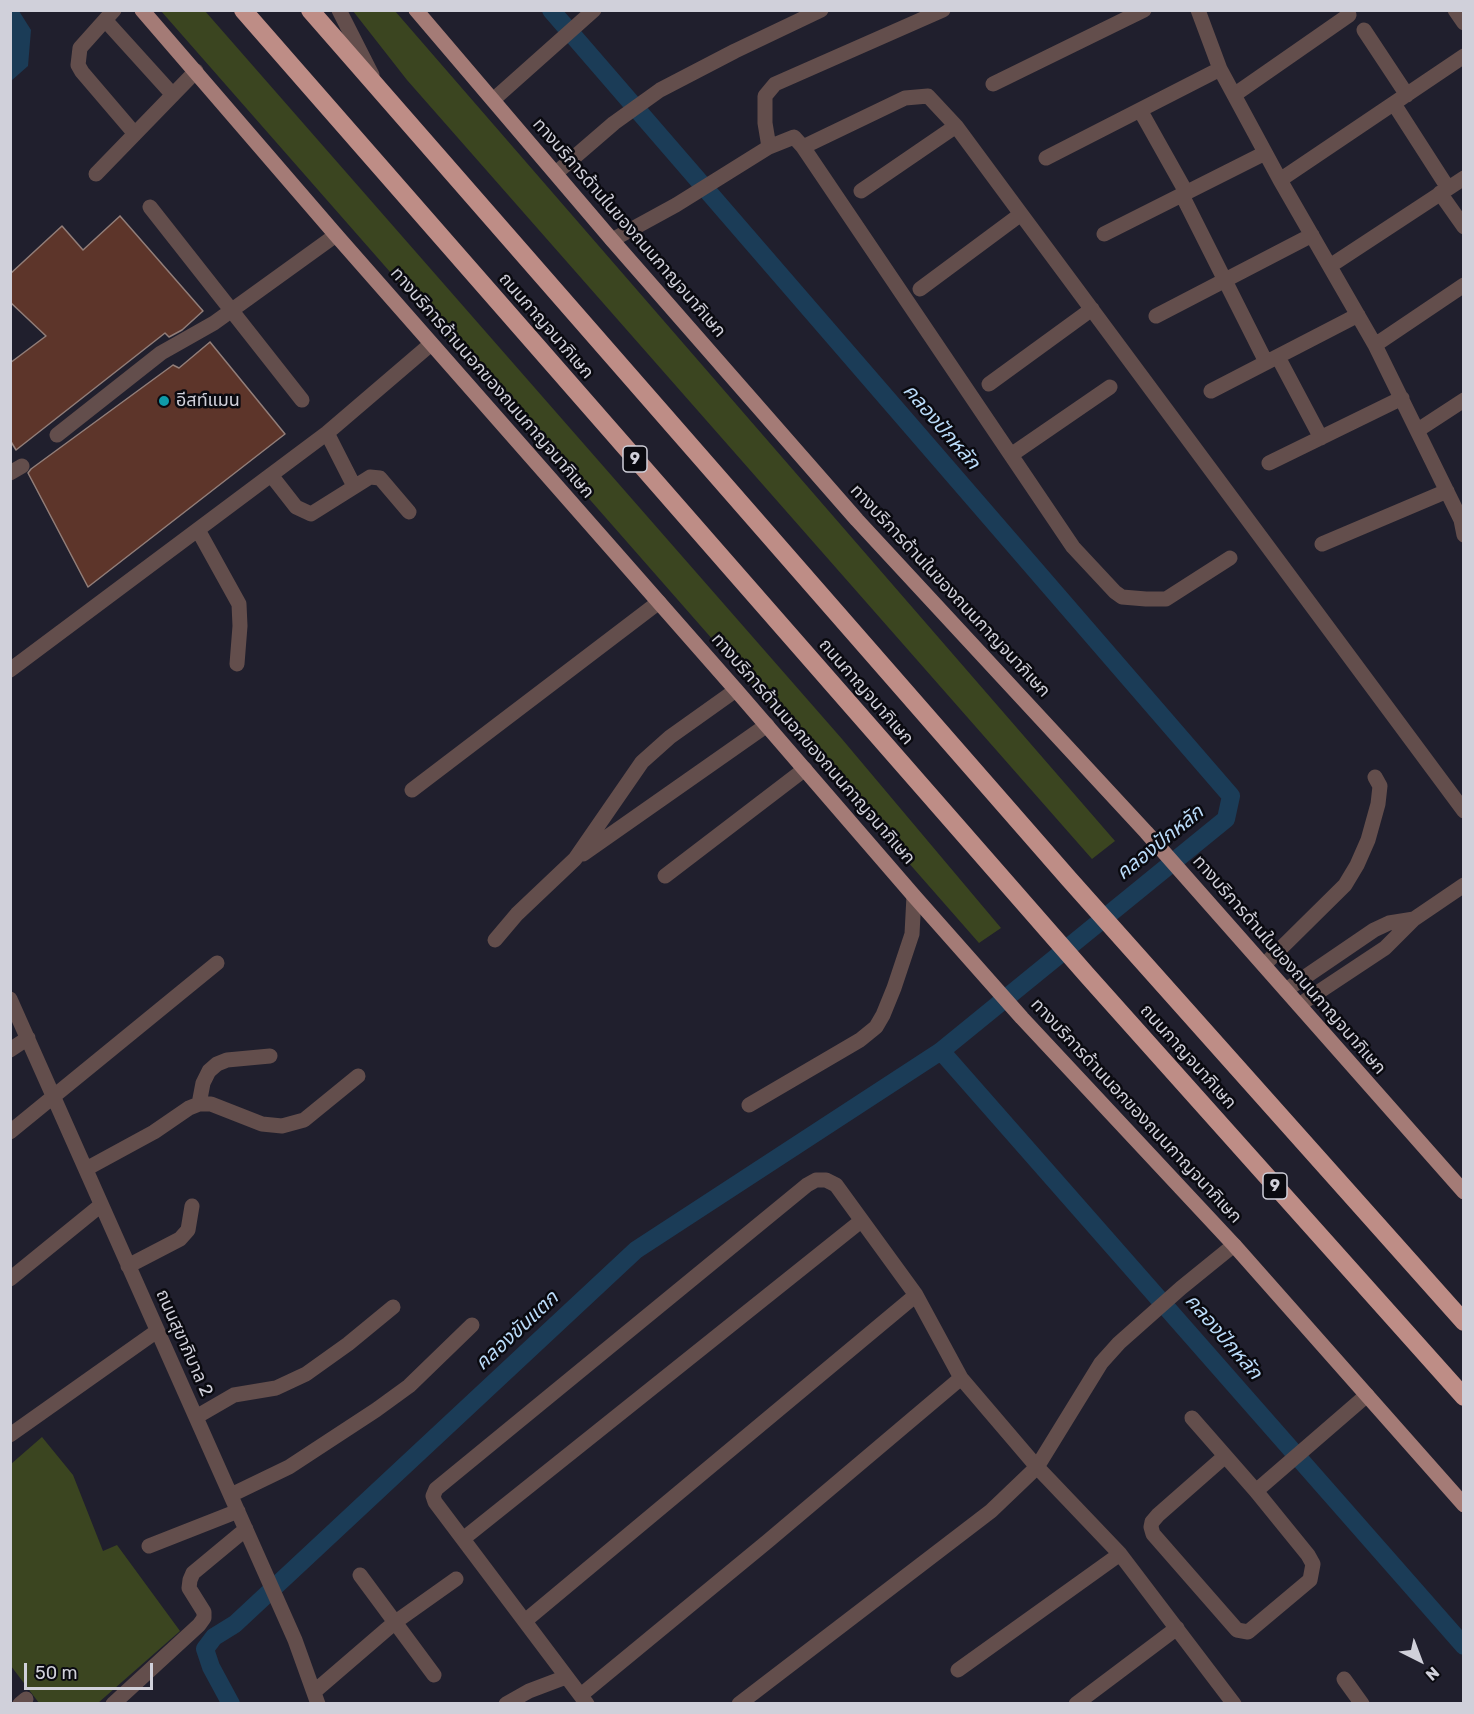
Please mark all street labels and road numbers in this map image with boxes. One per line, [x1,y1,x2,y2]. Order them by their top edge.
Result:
street label: ทางบริการด้านในของถนนกาญจนาภิเษก [528,114,730,342]
street label: ทางบริการด้านนอกของถนนกาญจนาภิเษก [386,263,598,503]
street label: ถนนกาญจนาภิเษก [494,269,598,383]
road number: 9 [623,446,647,472]
street label: ทางบริการด้านในของถนนกาญจนาภิเษก [845,480,1055,702]
street label: ทางบริการด้านนอกของถนนกาญจนาภิเษก [707,629,919,869]
street label: ถนนกาญจนาภิเษก [814,635,918,749]
street label: ทางบริการด้านในของถนนกาญจนาภิเษก [1188,851,1390,1079]
street label: ทางบริการด้านนอกของถนนกาญจนาภิเษก [1026,994,1246,1228]
street label: ถนนกาญจนาภิเษก [1135,1000,1241,1114]
road number: 9 [1263,1173,1287,1199]
street label: ถนนสุขาภิบาล 2 [151,1286,217,1400]

